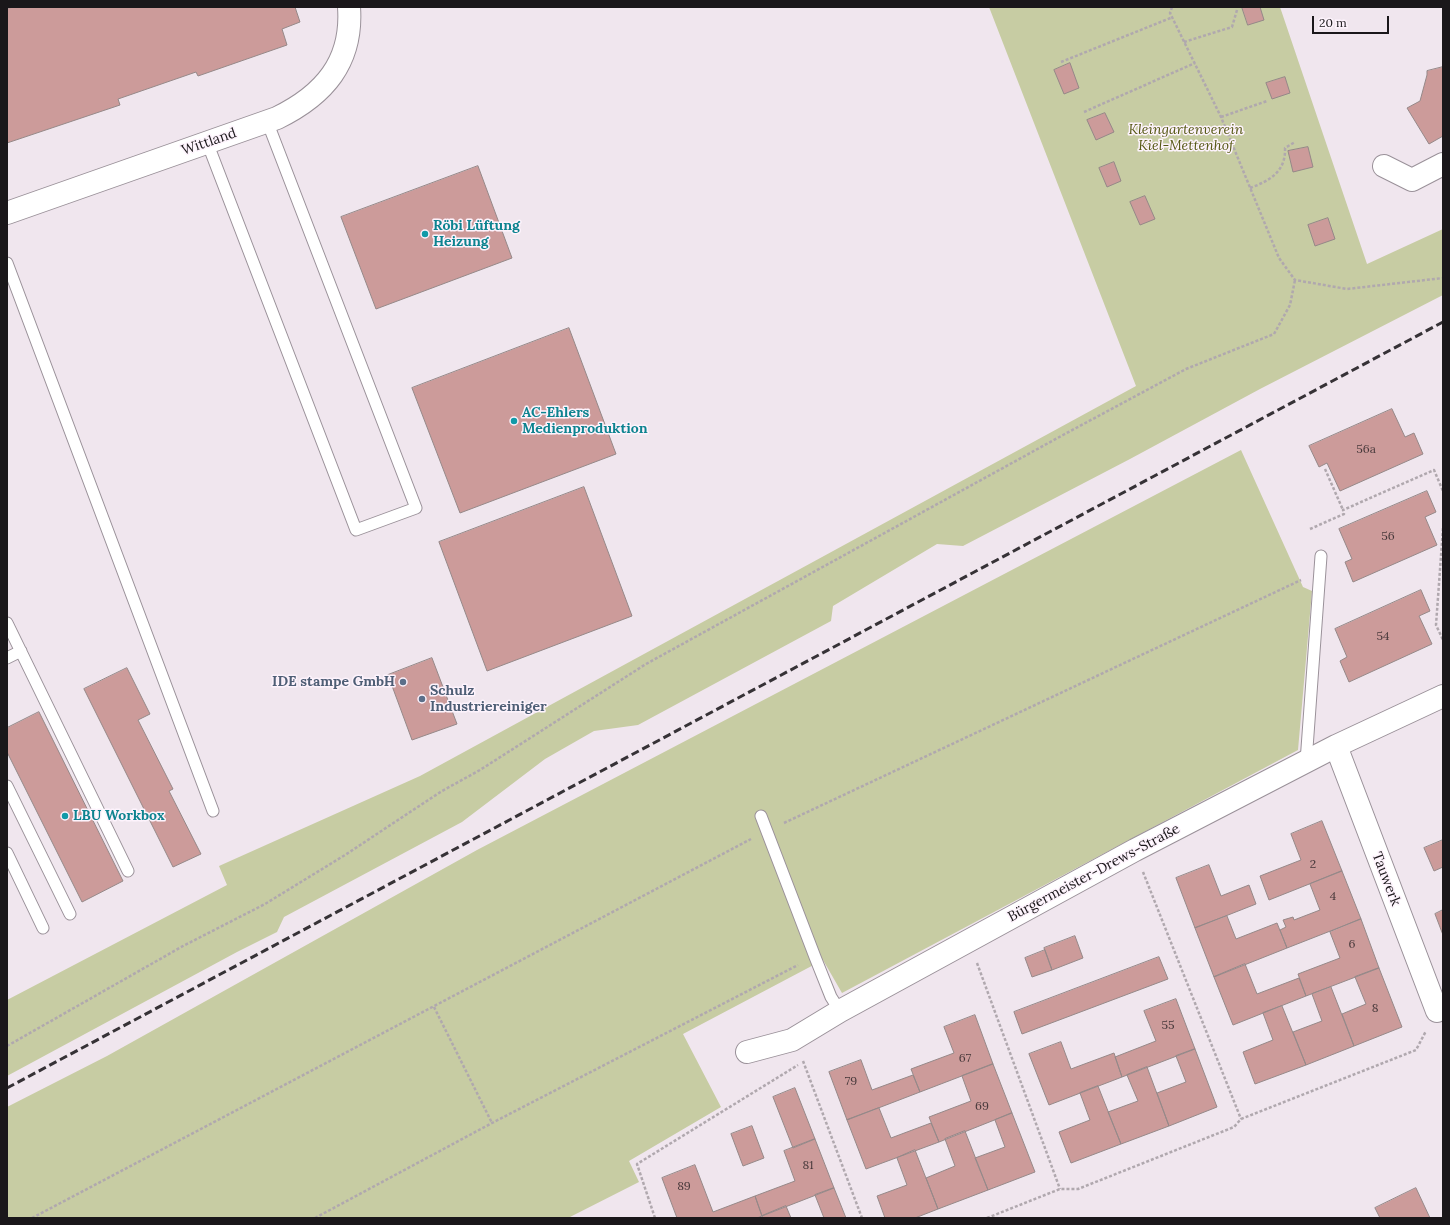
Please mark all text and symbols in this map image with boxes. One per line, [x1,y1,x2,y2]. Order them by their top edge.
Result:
scale bar [1314,8,1391,34]
text: 20 m [1319,15,1347,30]
park label: Kleingartenverein Kiel-Mettenhof [1129,122,1243,154]
street label: Wittland [179,125,239,159]
place label: Röbi Lüftung Heizung [433,218,520,250]
marker: Röbi Lüftung Heizung [420,229,430,239]
place label: AC-Ehlers Medienproduktion [522,405,648,438]
marker: AC-Ehlers Medienproduktion [509,416,519,426]
house number: 56a [1356,443,1376,457]
house number: 56 [1381,530,1395,544]
house number: 54 [1376,630,1390,644]
place label: IDE stampe GmbH [272,674,395,690]
marker: IDE stampe GmbH [398,677,408,687]
place label: Schulz Industriereiniger [430,683,547,716]
marker: Schulz Industriereiniger [417,694,427,704]
place label: LBU Workbox [73,808,165,824]
marker: LBU Workbox [60,811,70,821]
street label: Bürgermeister-Drews-Straße [1005,820,1183,926]
street label: Tauwerk [1368,850,1404,908]
house number: 2 [1310,858,1316,872]
house number: 4 [1330,890,1336,904]
house number: 6 [1349,938,1355,952]
house number: 8 [1372,1002,1378,1016]
house number: 55 [1161,1019,1175,1033]
house number: 67 [959,1052,971,1066]
house number: 79 [845,1075,857,1089]
house number: 69 [975,1100,989,1114]
house number: 81 [802,1159,814,1173]
house number: 89 [677,1180,691,1194]

